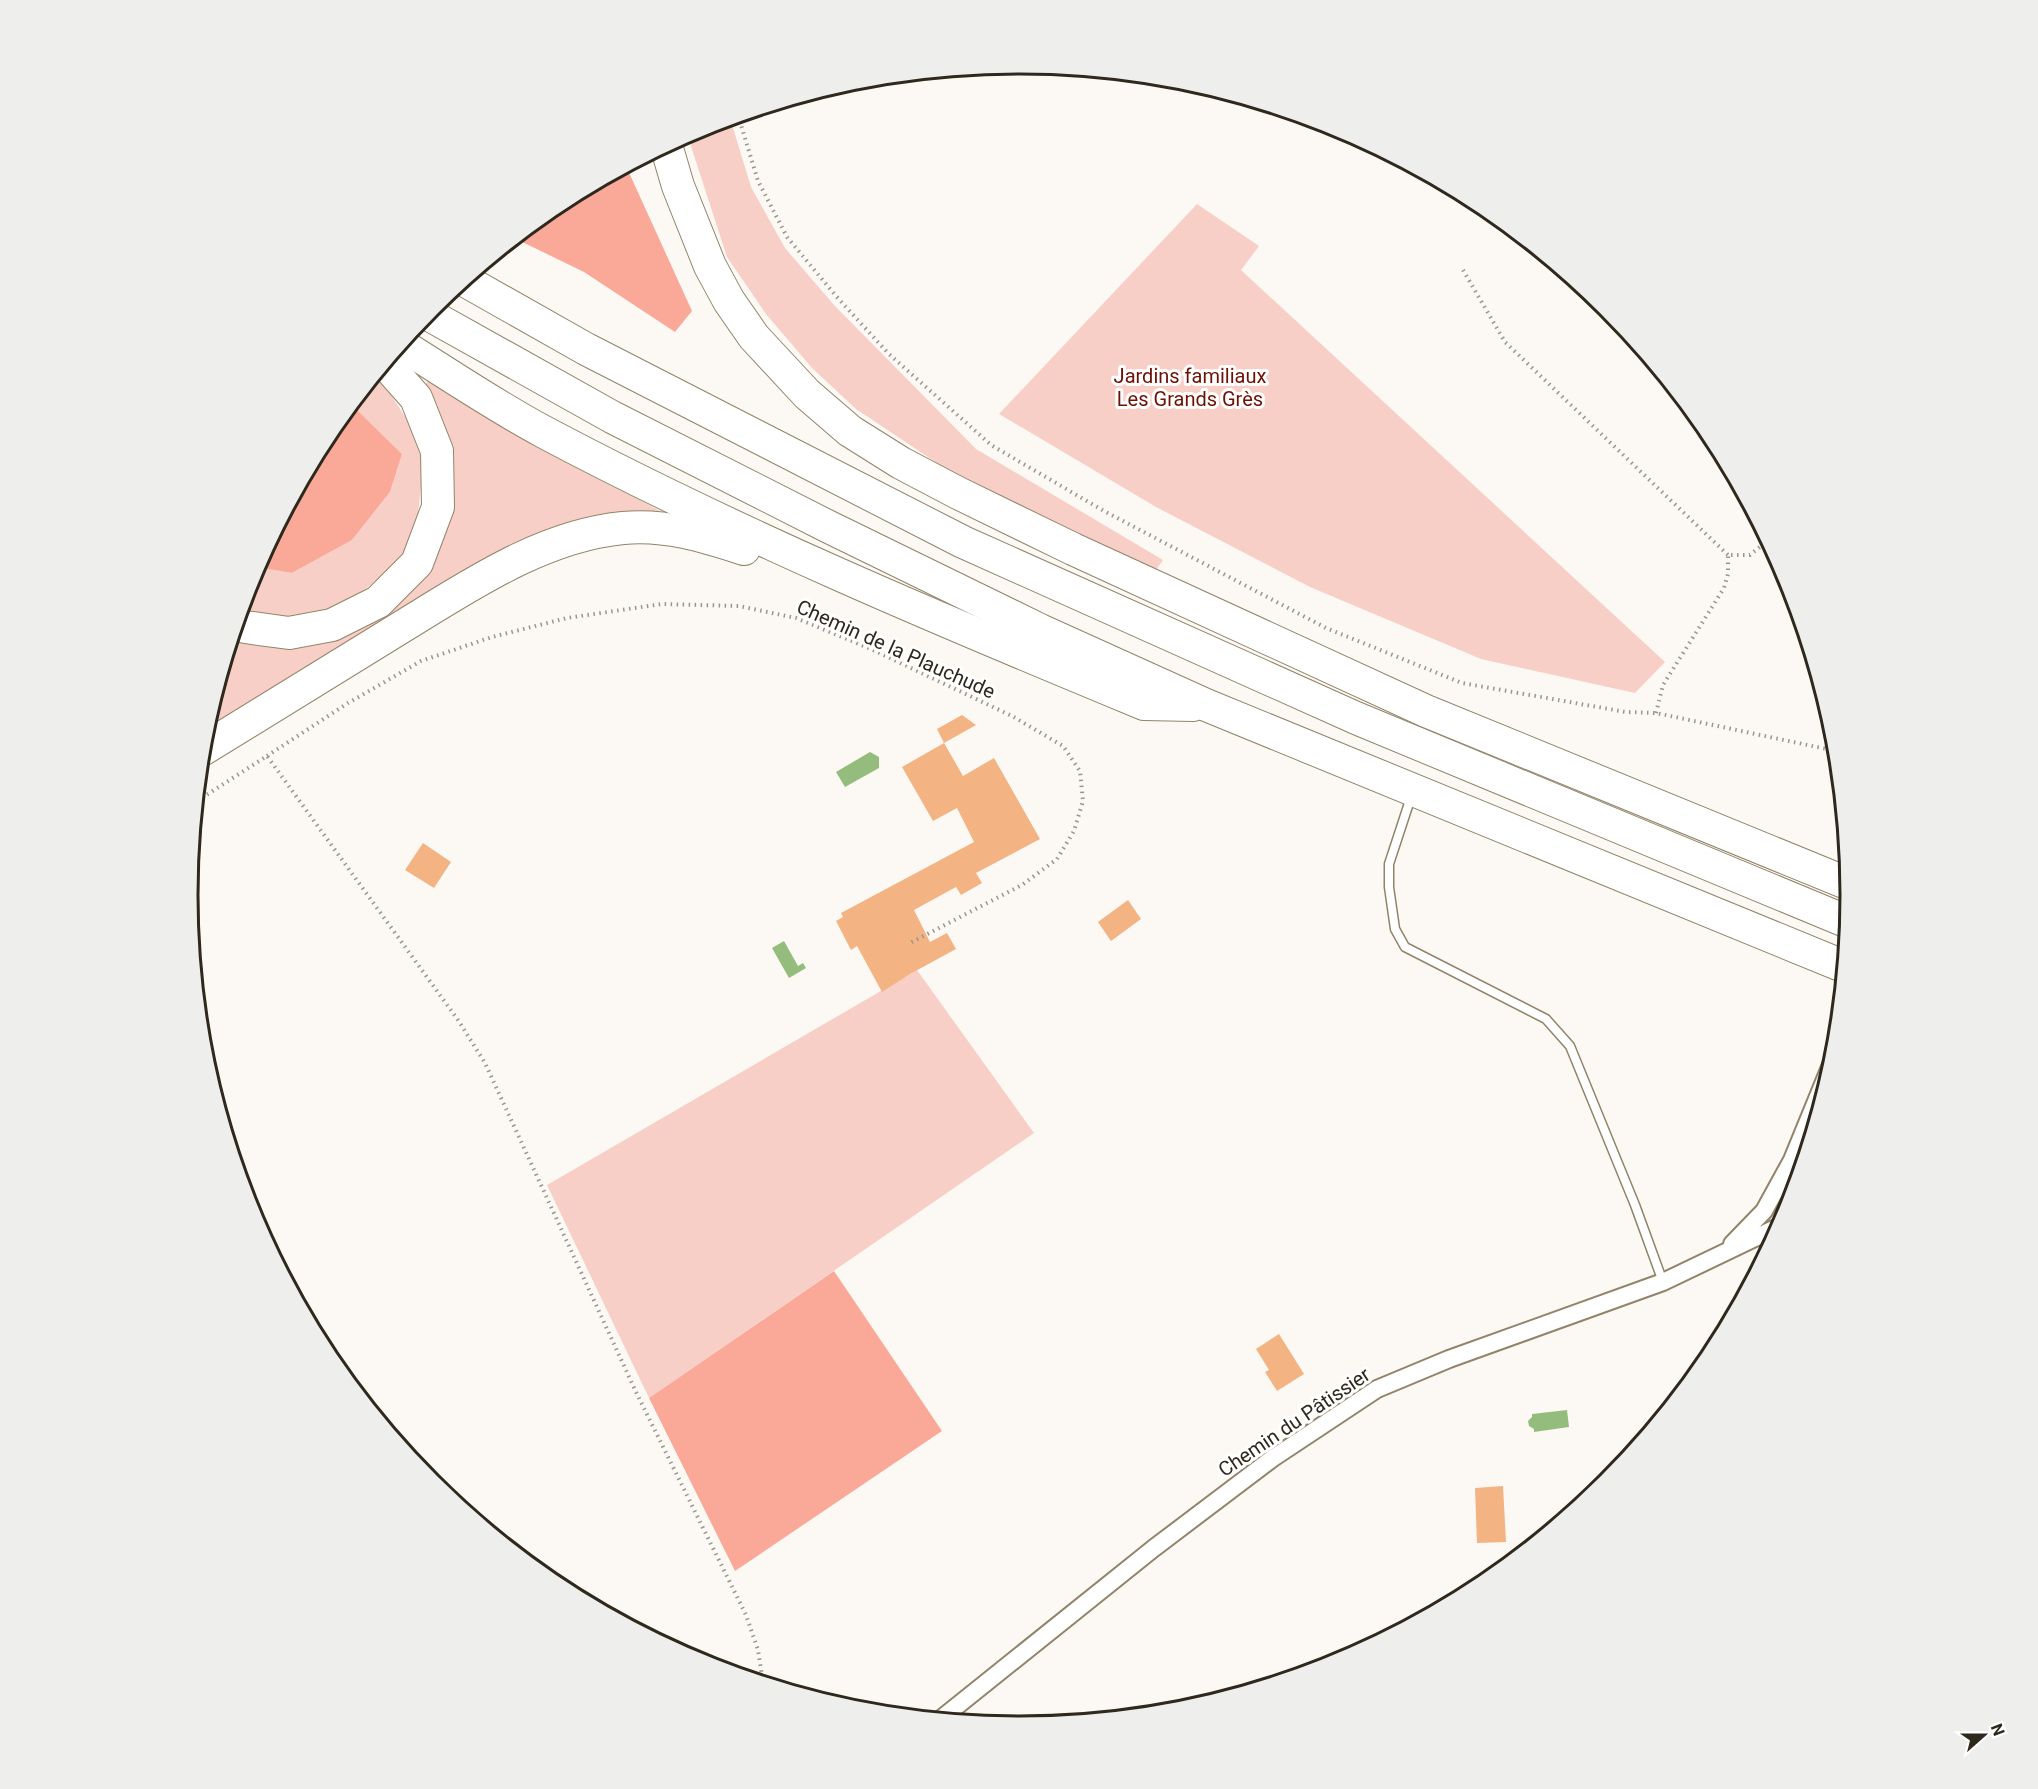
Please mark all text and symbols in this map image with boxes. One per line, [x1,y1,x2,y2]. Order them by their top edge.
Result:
park label: Jardins familiaux Les Grands Grès [1114,364,1266,411]
street label: Chemin de la Plauchude [793,594,999,704]
street label: Chemin du Pâtissier [1214,1362,1375,1482]
north arrow [1954,1705,2014,1765]
text: N [1987,1721,2008,1738]

